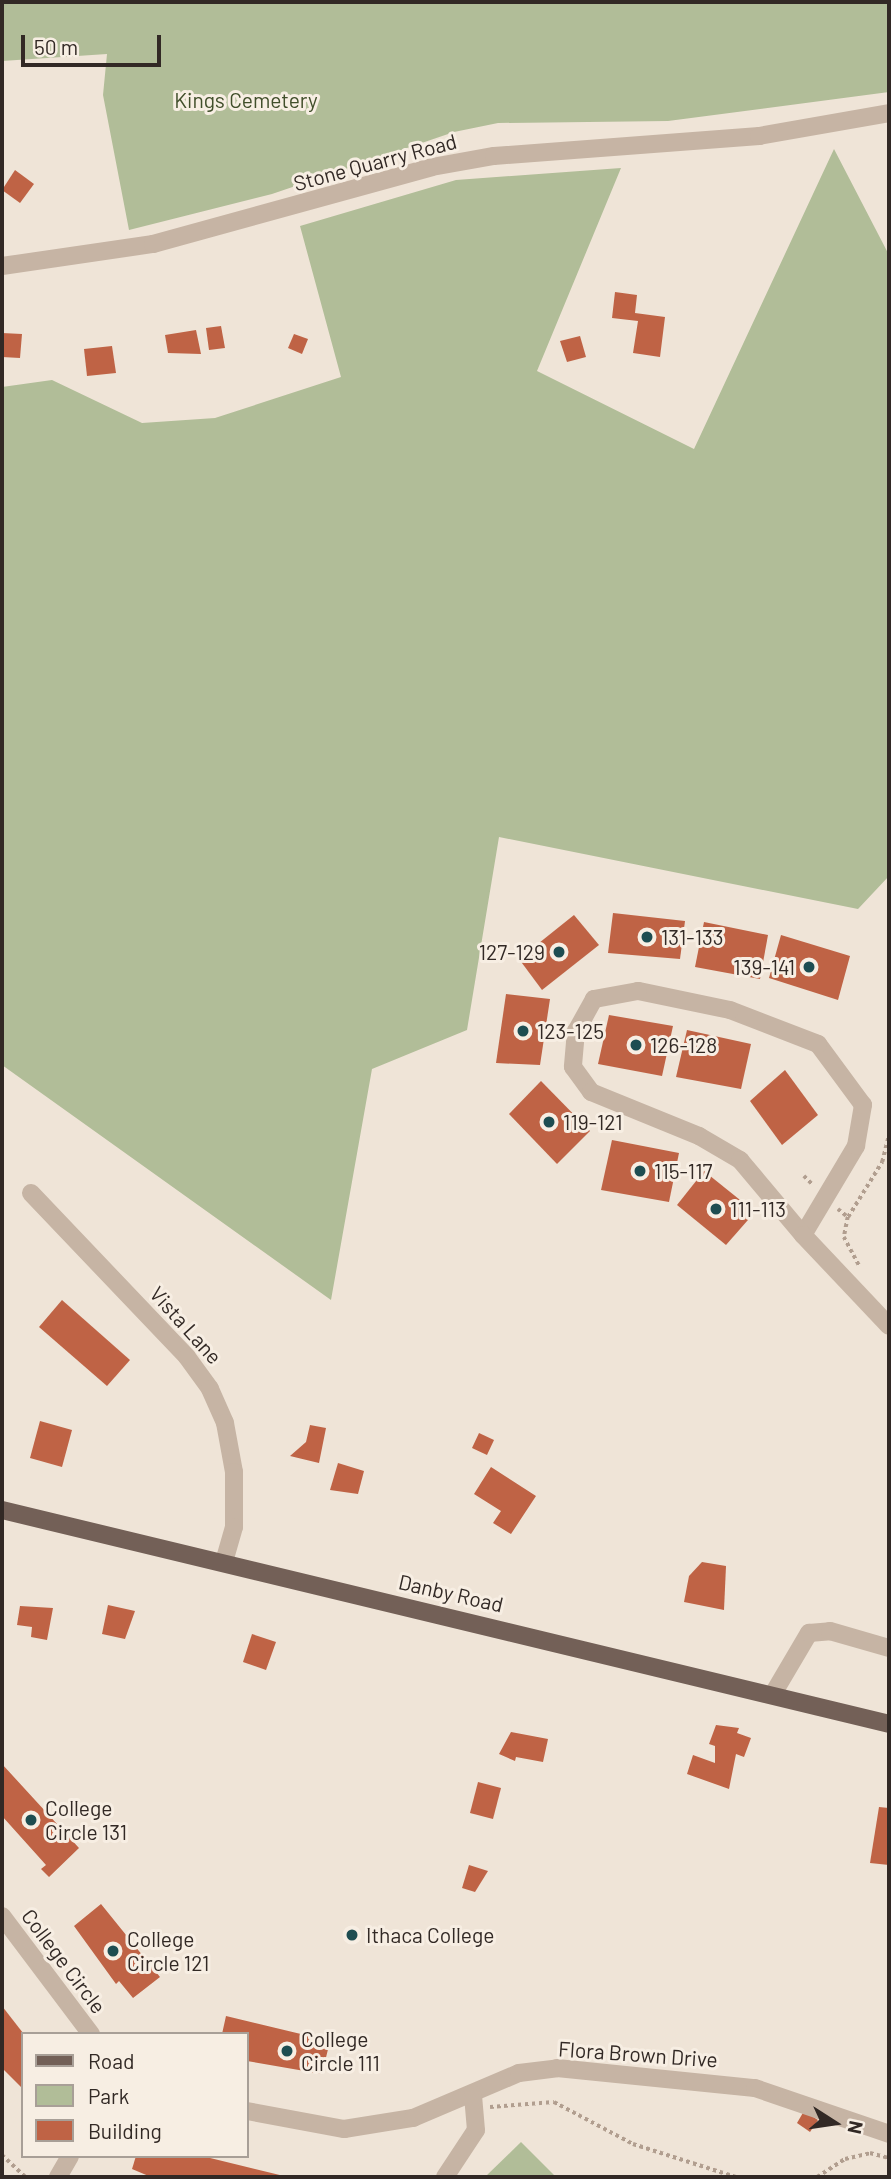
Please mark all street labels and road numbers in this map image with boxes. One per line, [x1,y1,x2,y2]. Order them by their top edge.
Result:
street label: Stone Quarry Road [291,128,459,196]
street label: Vista Lane [145,1281,227,1369]
street label: Danby Road [396,1569,506,1617]
street label: College Circle [17,1904,111,2018]
street label: Flora Brown Drive [557,2036,719,2072]

